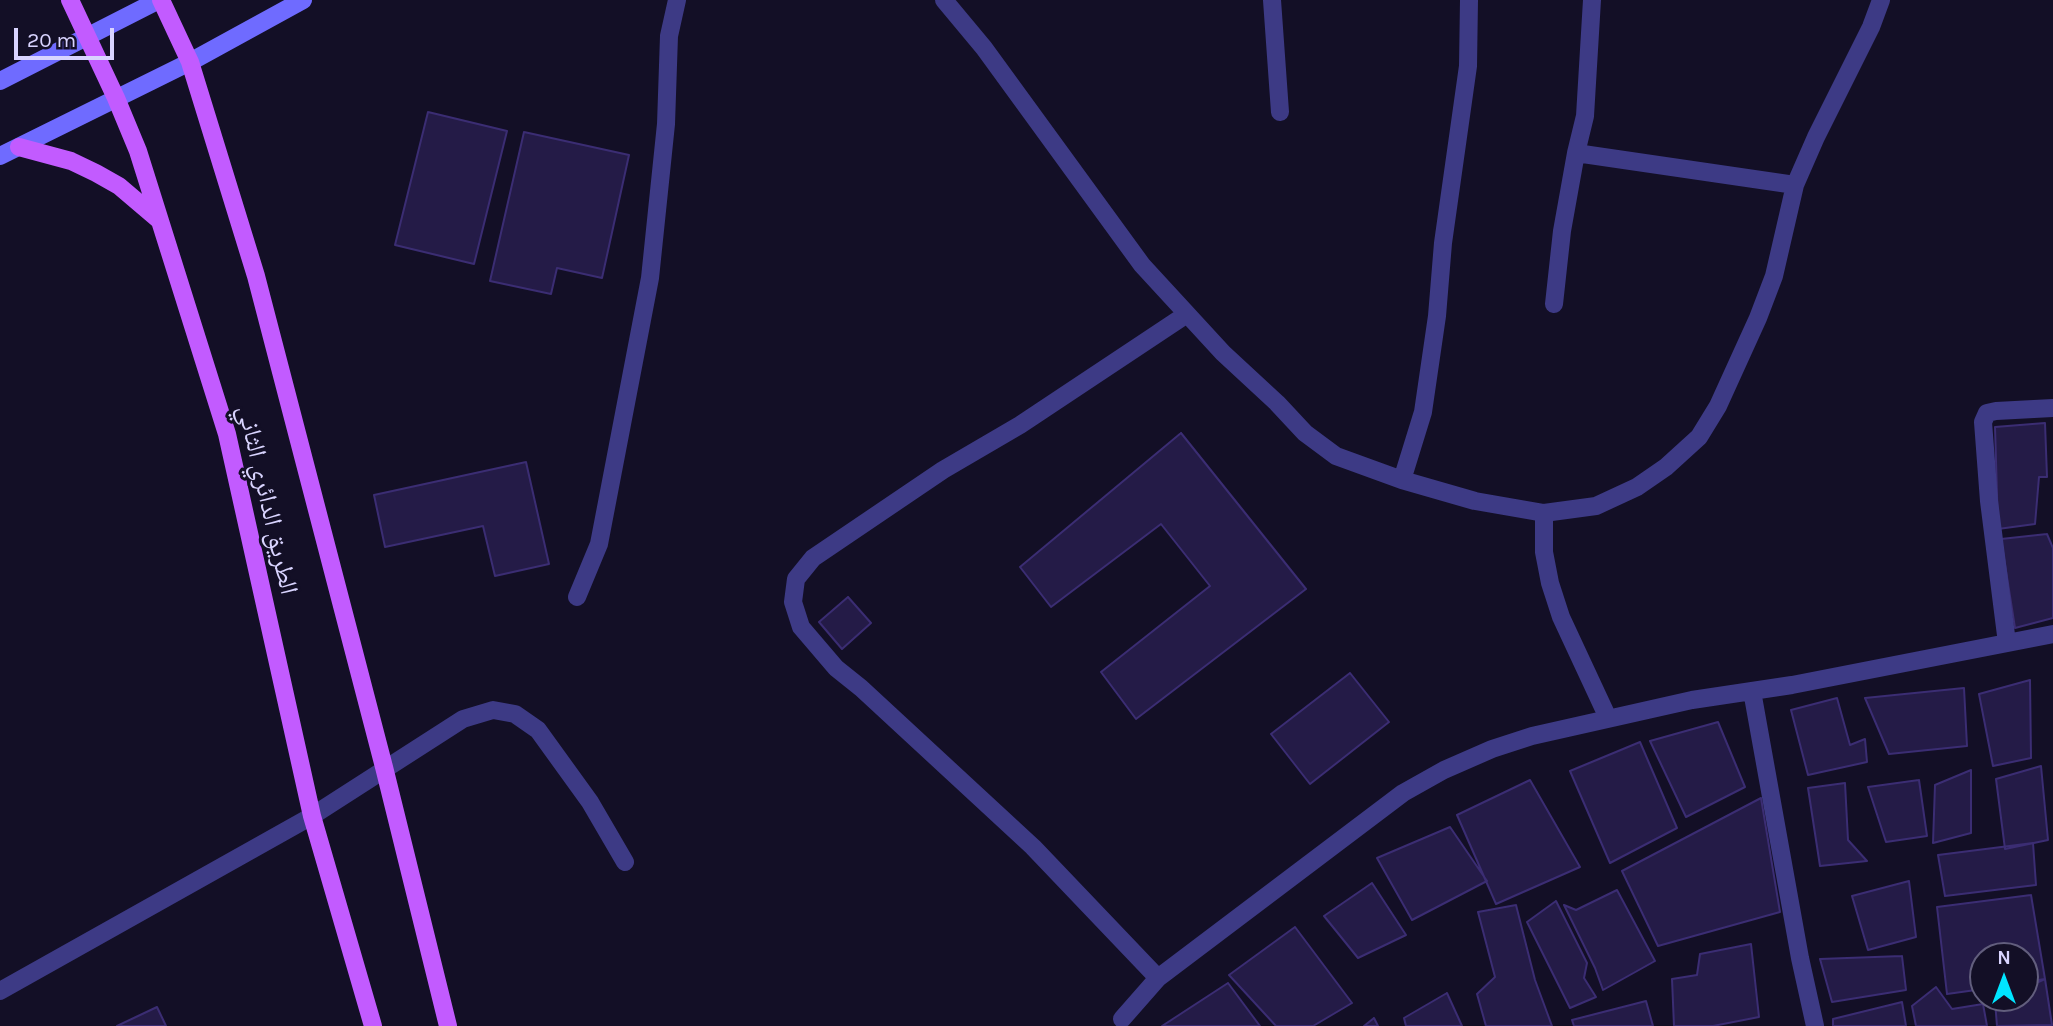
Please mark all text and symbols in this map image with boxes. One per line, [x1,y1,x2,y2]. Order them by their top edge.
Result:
scale bar [18,14,117,58]
text: 20 m [27,28,76,52]
street label: الطريق الدائري الثاني [230,402,304,598]
north arrow [1969,942,2039,1012]
text: N [1997,947,2011,969]

